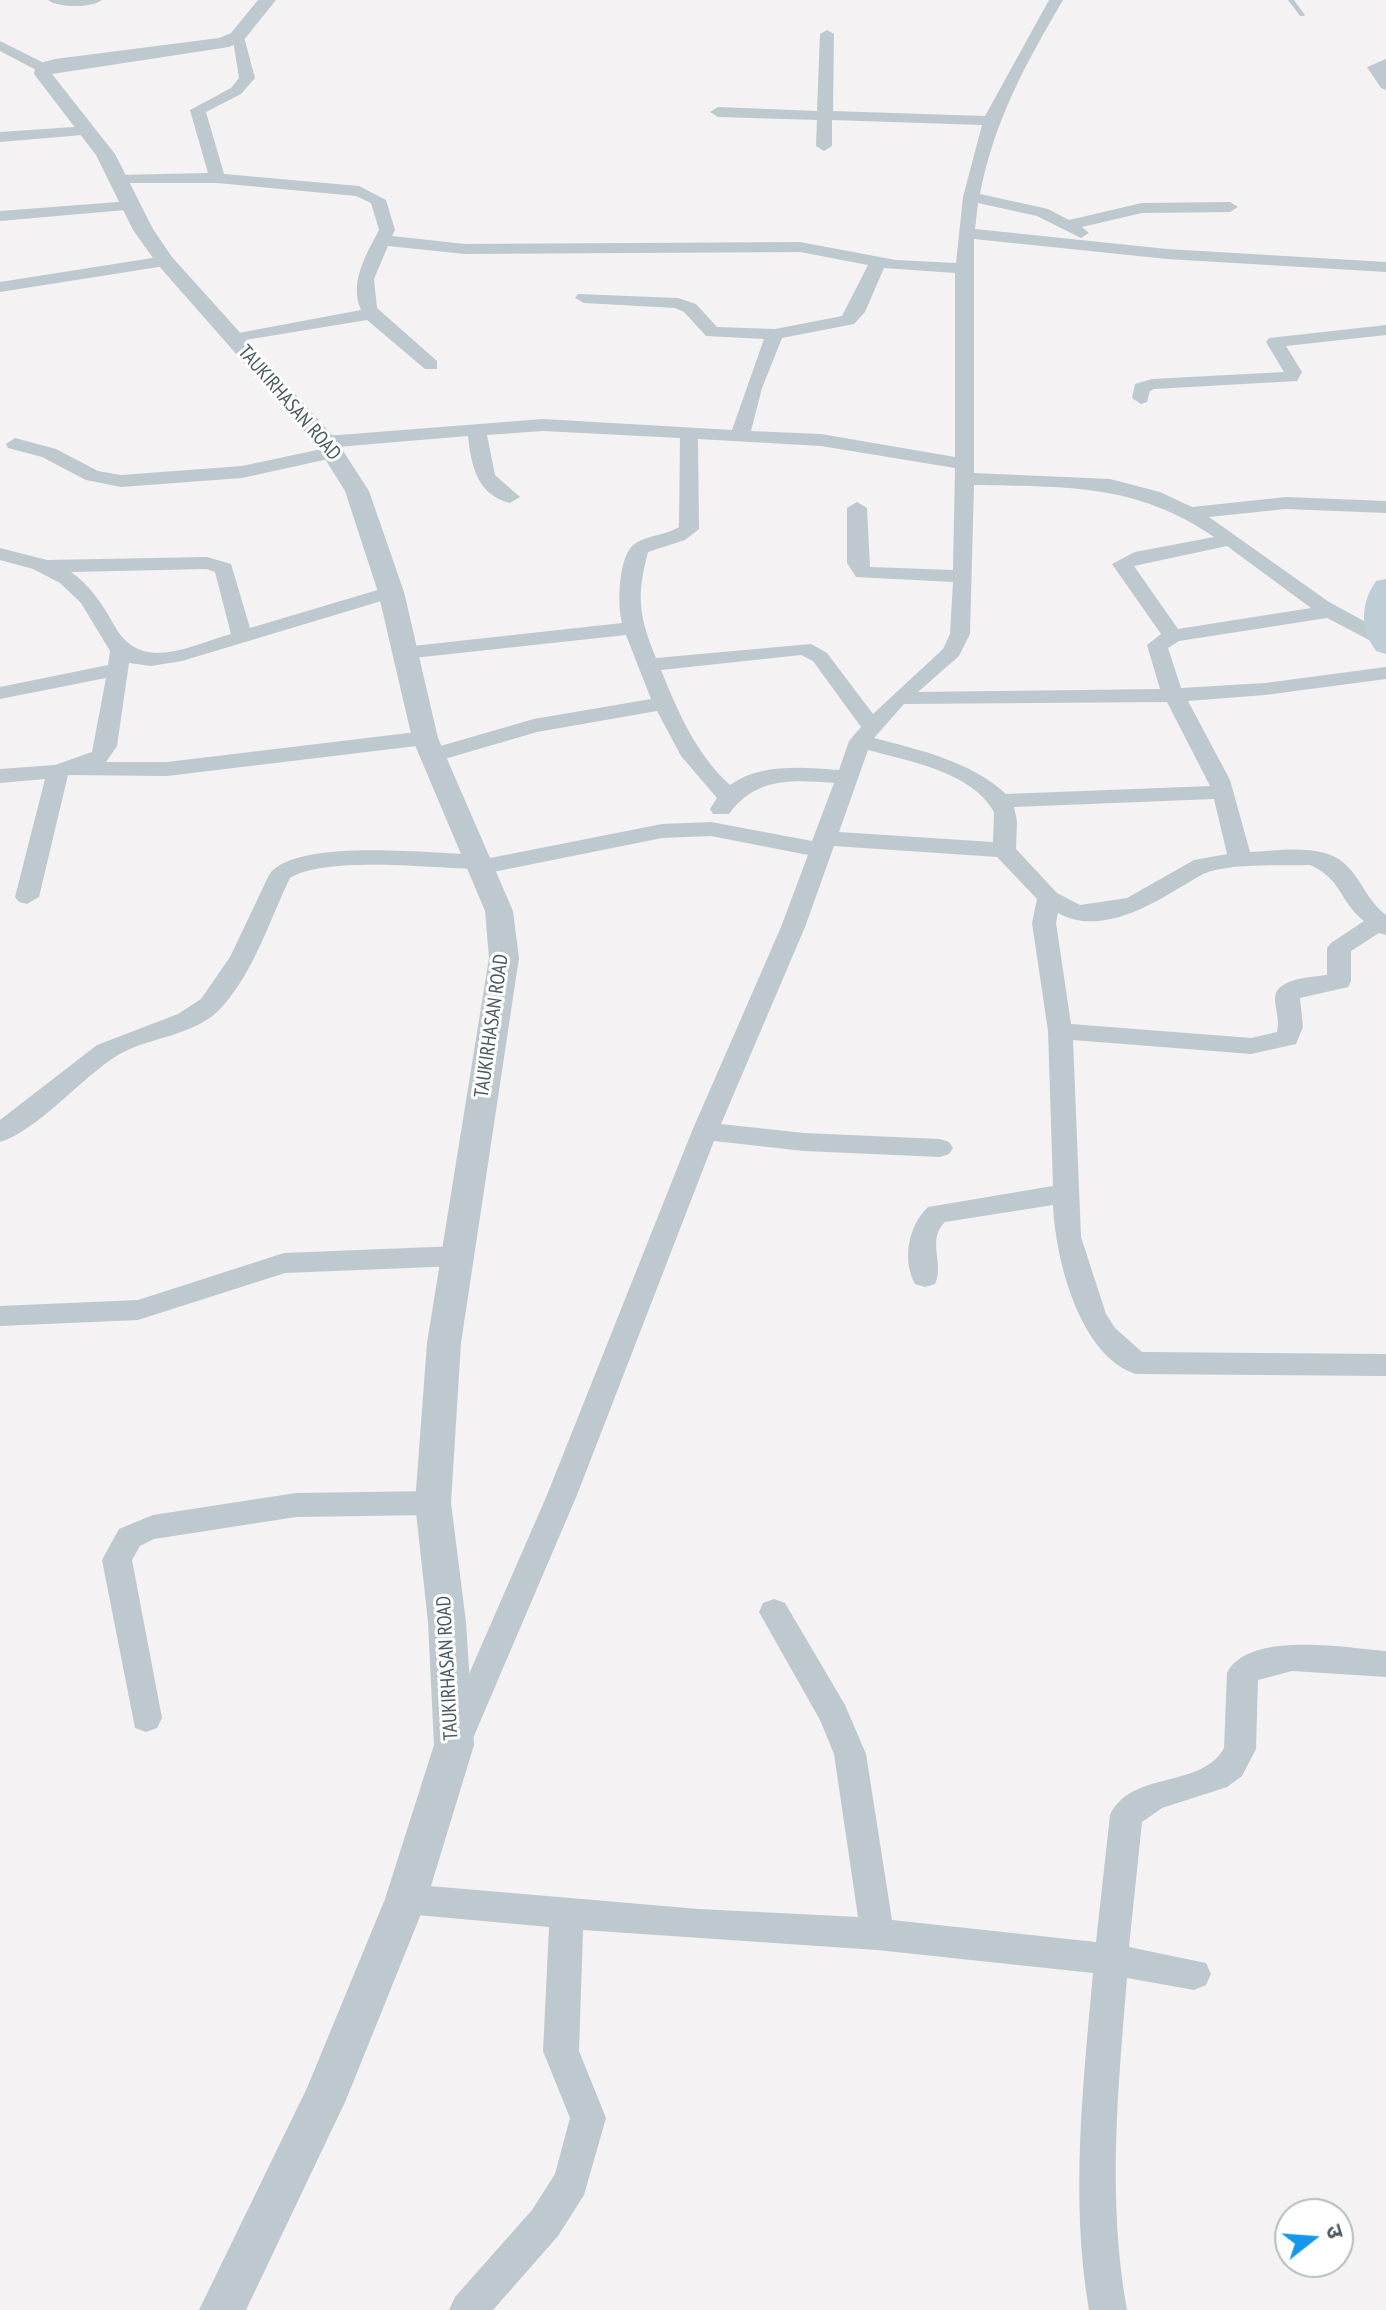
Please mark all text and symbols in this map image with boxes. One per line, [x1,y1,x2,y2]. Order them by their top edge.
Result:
street label: TAUKIRHASAN ROAD [233,341,345,465]
street label: TAUKIRHASAN ROAD [470,953,514,1099]
street label: TAUKIRHASAN ROAD [432,1595,464,1741]
north arrow [1274,2198,1354,2278]
text: उ [1320,2221,1350,2242]

